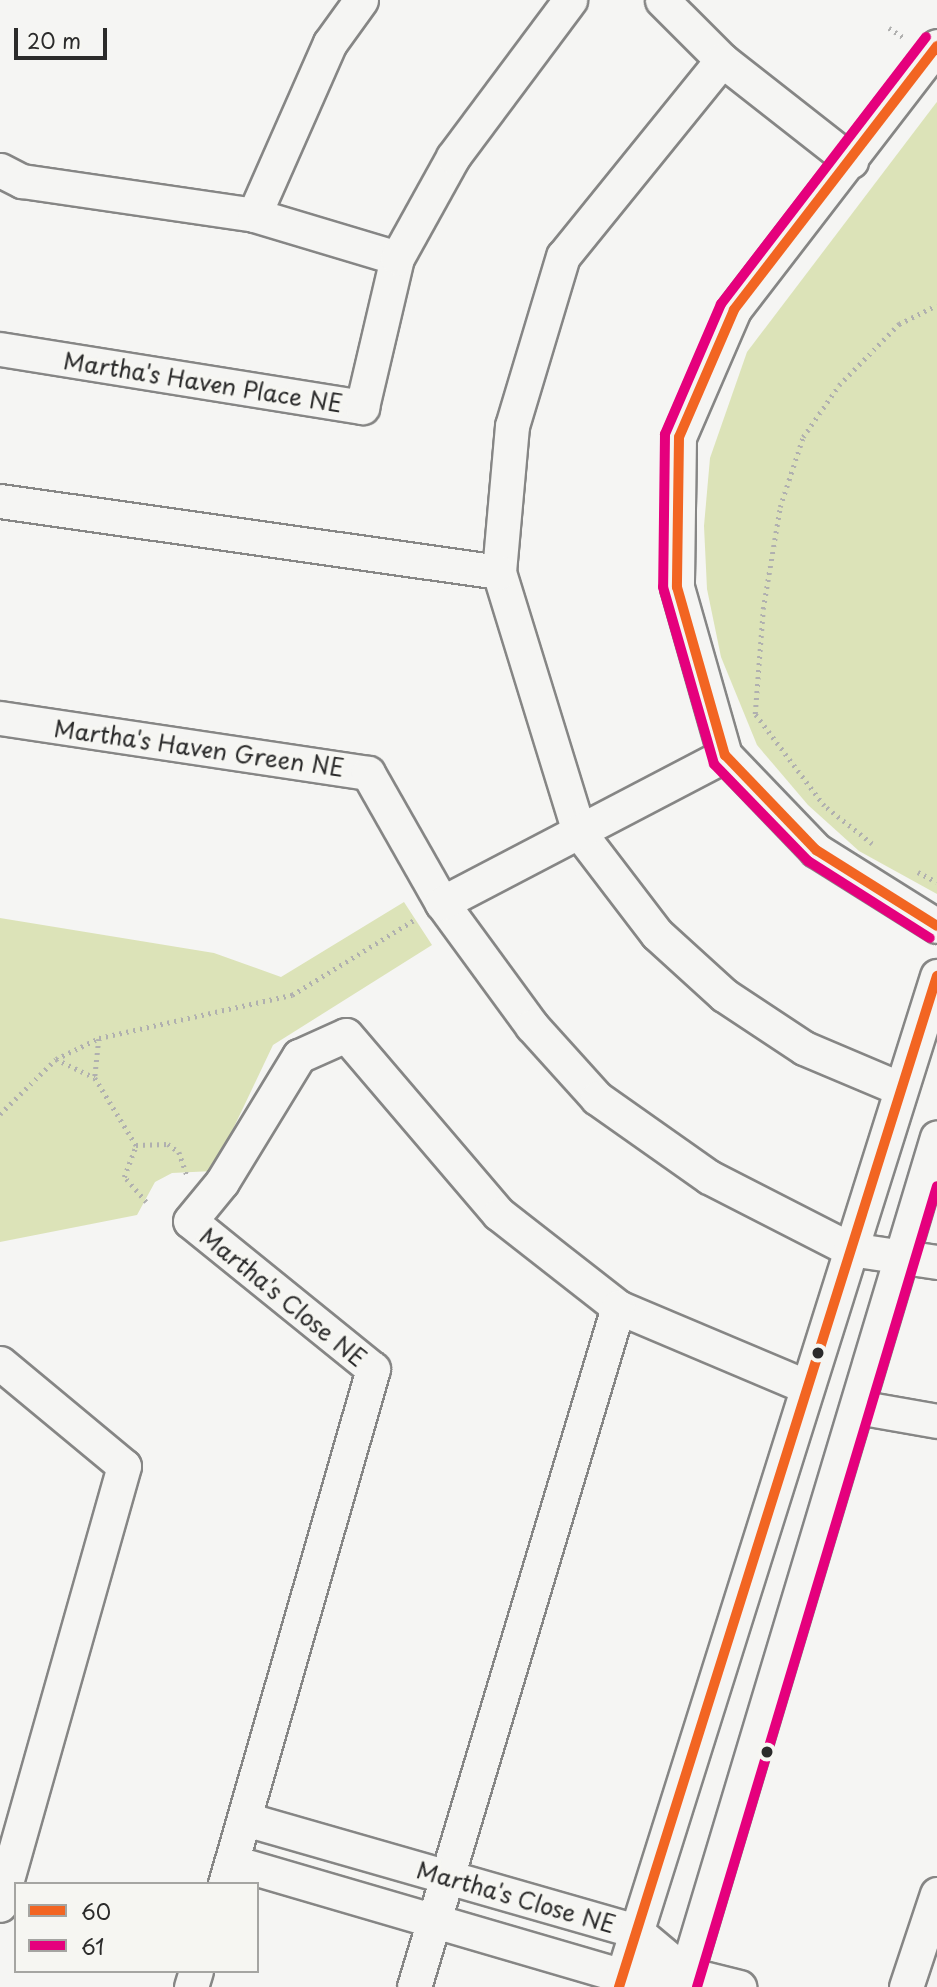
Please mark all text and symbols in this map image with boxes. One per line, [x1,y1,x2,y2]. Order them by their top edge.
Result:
scale bar [18,14,110,58]
text: 20 m [27,24,81,56]
street label: Martha's Haven Place NE [62,346,344,418]
street label: Martha's Haven Green NE [52,714,346,782]
street label: Martha's Close NE [195,1222,371,1372]
unlabelled marker [811,1346,825,1360]
unlabelled marker [760,1745,774,1759]
street label: Martha's Close NE [414,1856,618,1938]
legend [14,1882,259,1973]
text: 60 [81,1895,111,1927]
text: 61 [81,1930,104,1962]

